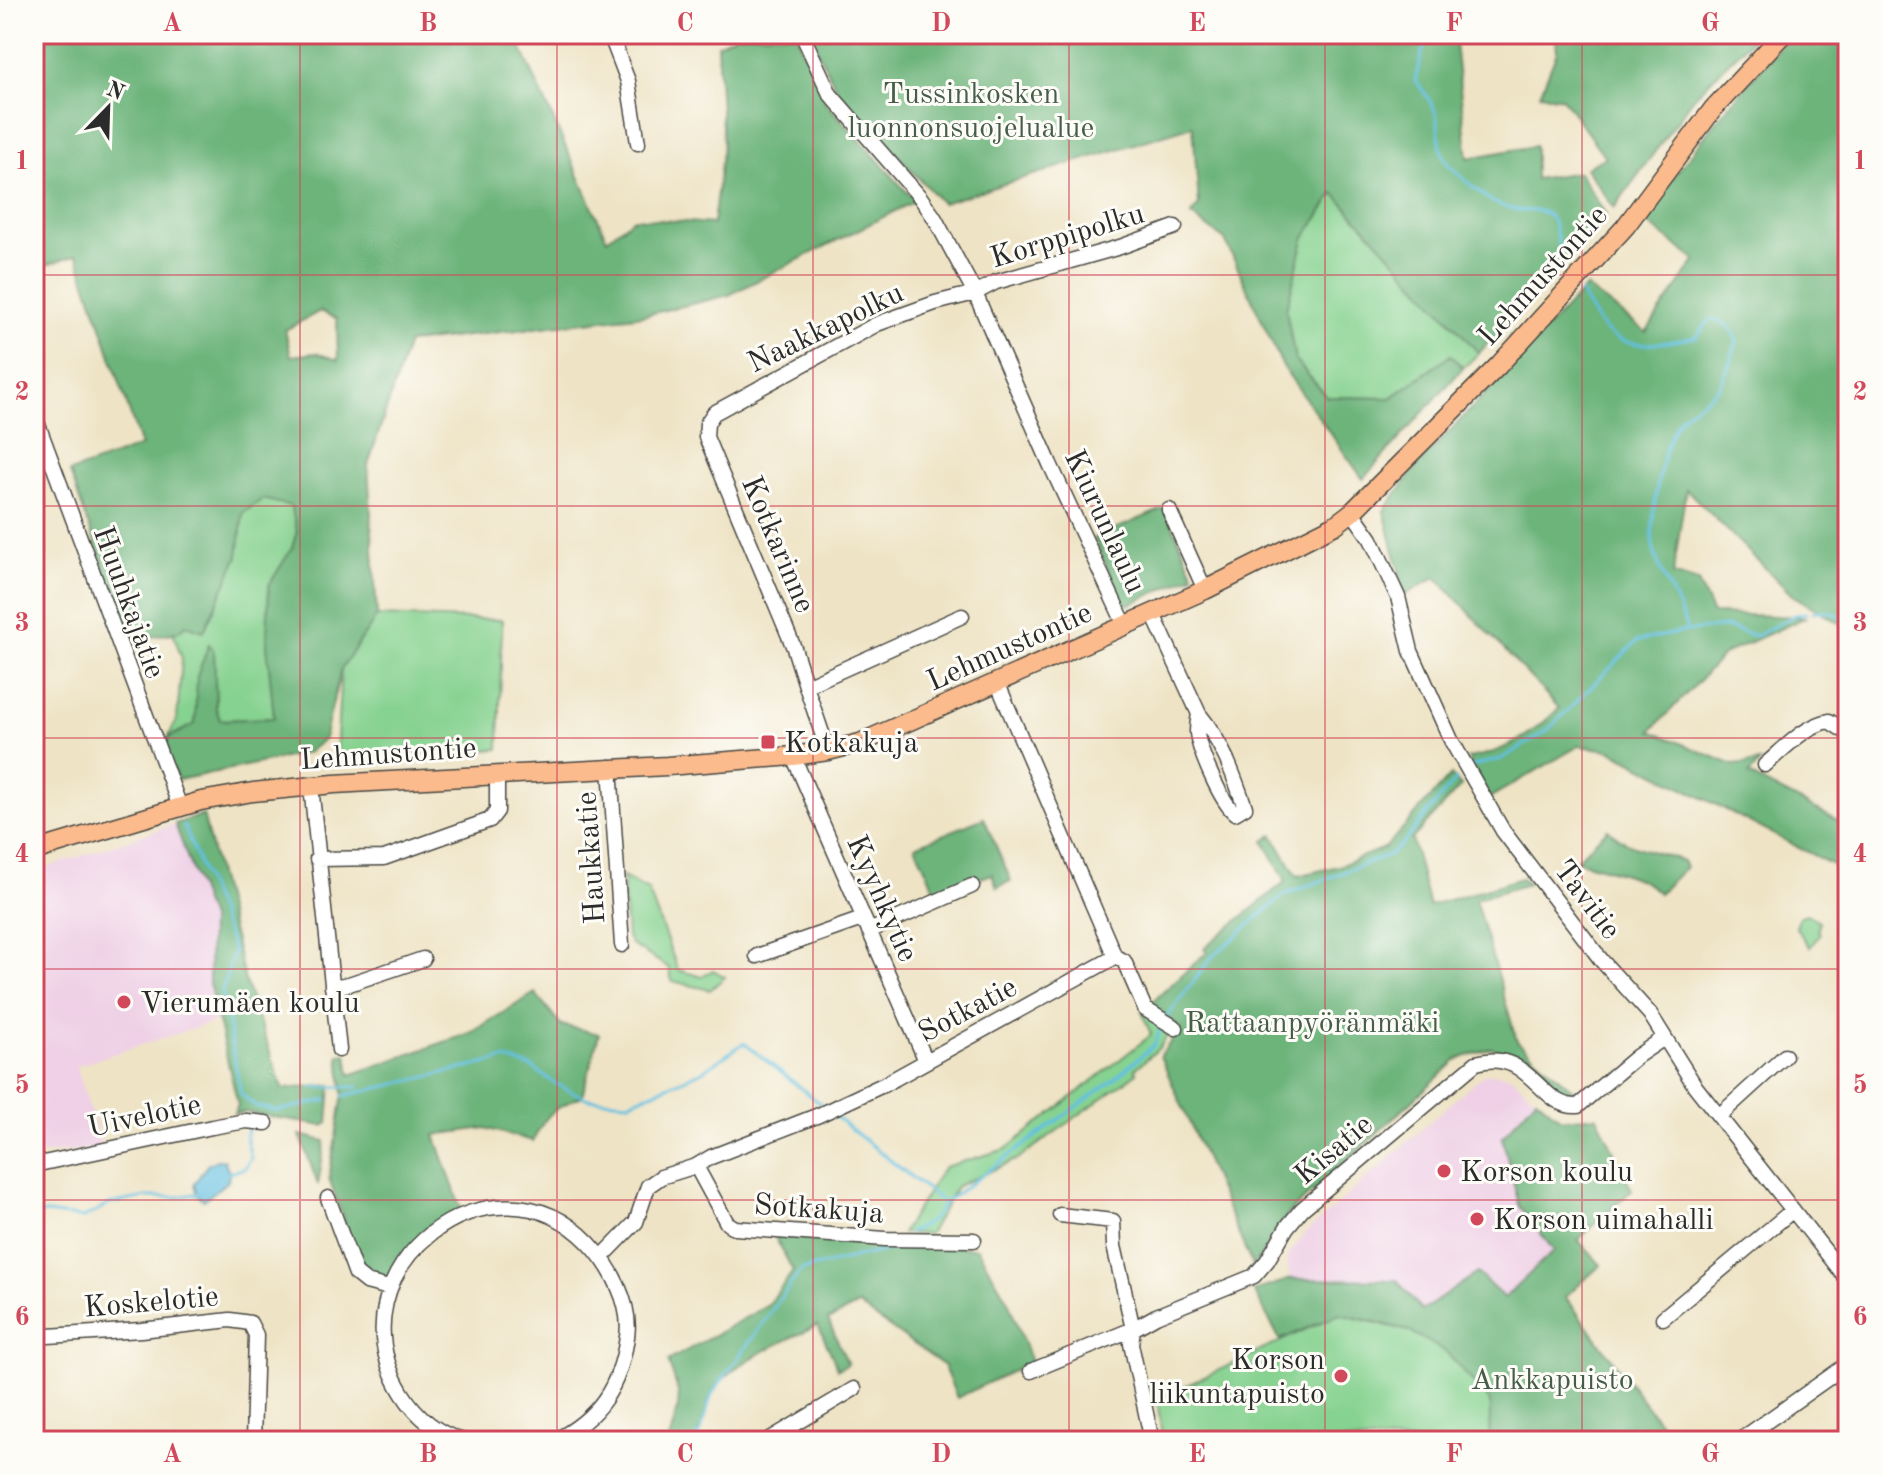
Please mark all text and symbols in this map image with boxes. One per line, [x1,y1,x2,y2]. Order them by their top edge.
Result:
text: A [162,11,182,37]
text: B [419,11,437,37]
text: C [676,11,694,37]
text: D [931,11,951,37]
text: E [1188,11,1206,37]
text: F [1445,11,1463,37]
text: G [1701,11,1719,37]
north arrow [68,68,148,148]
text: N [103,78,127,105]
park label: Tussinkosken luonnonsuojelualue [848,80,1094,144]
text: 1 [14,149,30,175]
text: 1 [1852,149,1868,175]
street label: Korppipolku [987,199,1148,275]
street label: Lehmustontie [1473,201,1614,352]
street label: Naakkapolku [743,278,908,379]
text: 2 [14,380,30,406]
text: 2 [1852,380,1868,406]
street label: Kiurunlaulu [1058,446,1150,598]
street label: Kotkarinne [735,472,819,617]
street label: Huuhkajatie [87,523,169,683]
street label: Lehmustontie [923,598,1097,698]
text: 3 [14,611,30,637]
text: 3 [1852,611,1868,637]
place label: Kotkakuja [784,729,919,759]
marker: Kotkakuja [759,733,777,751]
street label: Lehmustontie [299,734,478,776]
street label: Haukkatie [572,791,612,925]
street label: Kyyhkytie [840,831,922,966]
text: 4 [14,842,30,868]
text: 4 [1852,842,1868,868]
street label: Tavitie [1547,855,1626,945]
street label: Sotkatie [914,972,1022,1049]
place label: Vierumäen koulu [140,989,360,1019]
marker: Vierumäen koulu [115,993,133,1011]
park label: Rattaanpyöränmäki [1185,1009,1439,1039]
text: 5 [14,1073,30,1099]
text: 5 [1852,1073,1868,1099]
street label: Uivelotie [85,1090,204,1144]
street label: Kisatie [1290,1110,1379,1191]
place label: Korson koulu [1460,1158,1633,1188]
marker: Korson koulu [1435,1162,1453,1180]
street label: Sotkakuja [753,1190,885,1230]
place label: Korson uimahalli [1493,1206,1714,1236]
marker: Korson uimahalli [1468,1210,1486,1228]
street label: Koskelotie [82,1282,220,1324]
text: 6 [14,1305,30,1331]
text: 6 [1852,1305,1868,1331]
place label: Korson liikuntapuisto [1150,1346,1325,1410]
park label: Ankkapuisto [1470,1366,1634,1396]
marker: Korson liikuntapuisto [1332,1367,1350,1385]
text: A [162,1442,182,1468]
text: B [419,1442,437,1468]
text: C [676,1442,694,1468]
text: D [931,1442,951,1468]
text: E [1188,1442,1206,1468]
text: F [1445,1442,1463,1468]
text: G [1701,1442,1719,1468]

